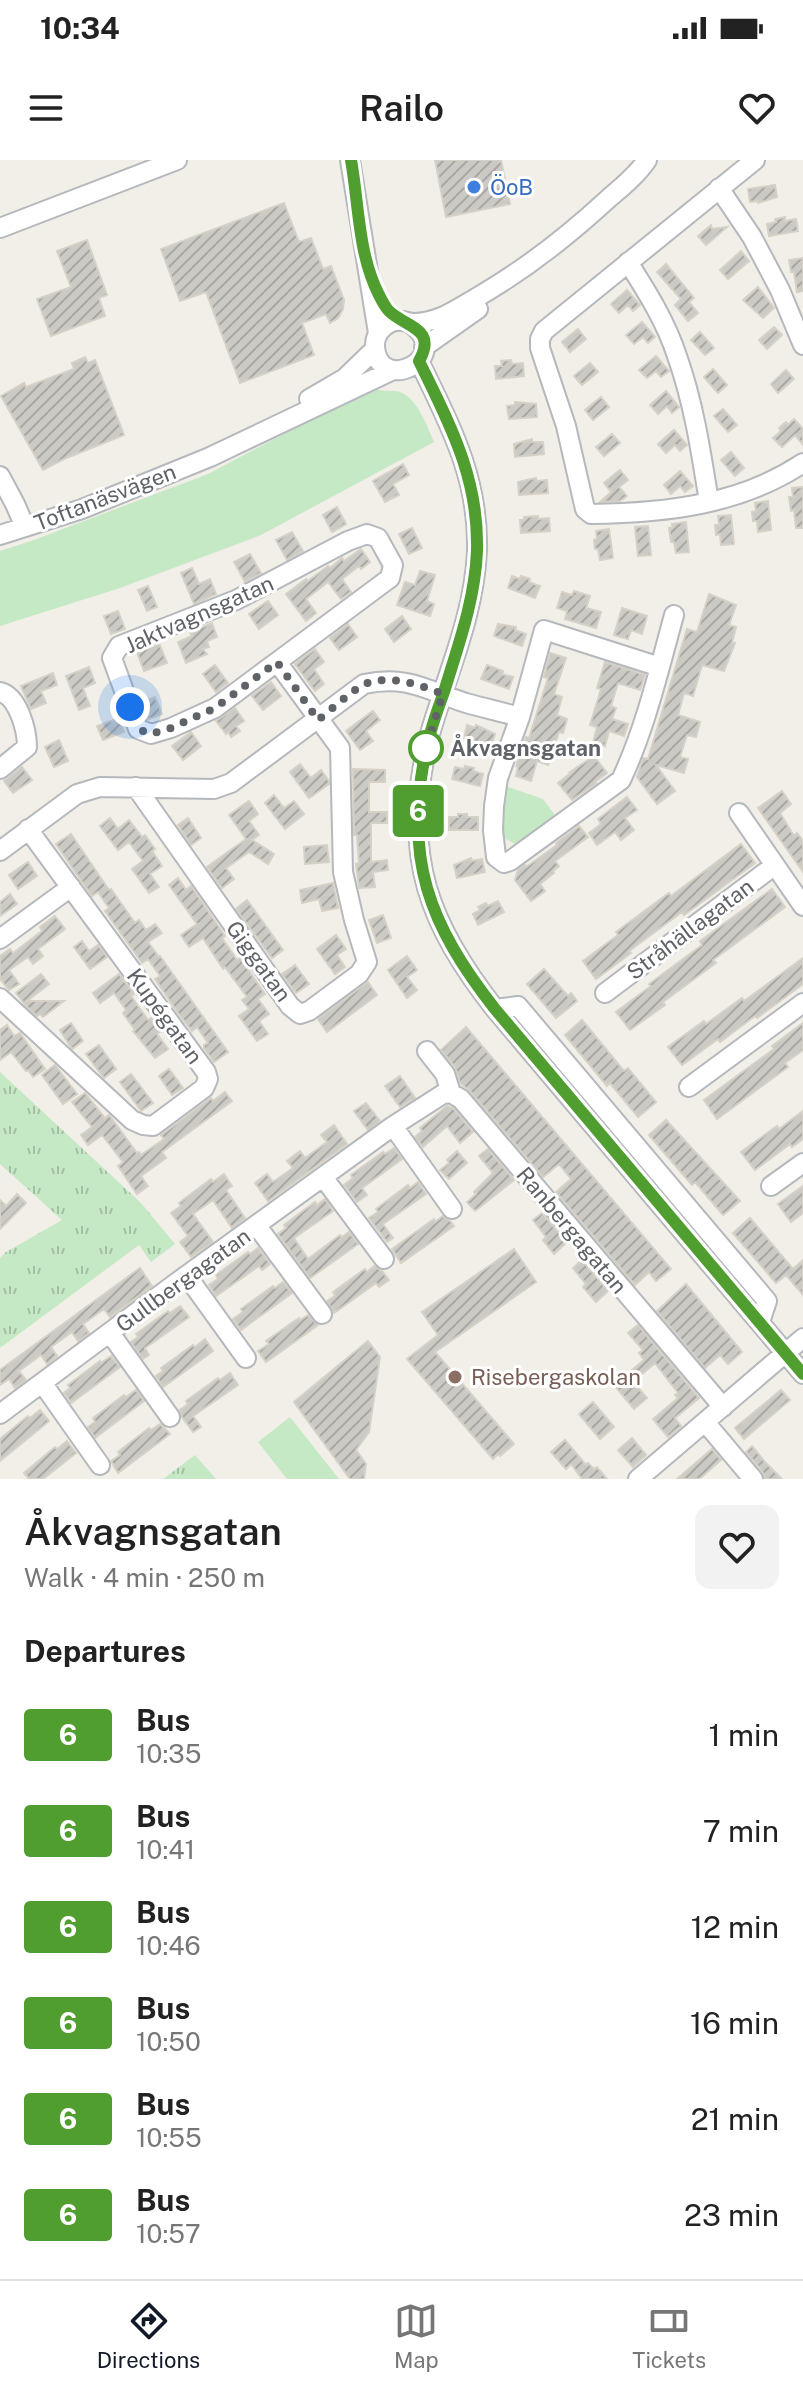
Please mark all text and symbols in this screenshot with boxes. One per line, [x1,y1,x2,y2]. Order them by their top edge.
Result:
text: 10:34 [40,10,120,46]
icon: menu [24,86,68,130]
icon: heart [735,86,779,130]
text: Railo [359,87,444,129]
place label: ÖoB [490,173,533,200]
marker: ÖoB [465,178,483,196]
street label: Toftanäsvägen [31,458,179,536]
street label: Jaktvagnsgatan [121,570,277,658]
your location [110,687,150,727]
marker: Åkvagnsgatan [409,731,443,765]
place label: Åkvagnsgatan [450,733,601,761]
line badge: 6 [392,785,444,837]
text: 6 [409,794,427,827]
street label: Stråhällagatan [622,873,758,985]
street label: Giggatan [221,916,297,1006]
street label: Kupégatan [122,963,208,1069]
street label: Ranbergagatan [511,1161,633,1299]
street label: Gullbergagatan [111,1223,255,1337]
place label: Risebergaskolan [471,1364,641,1390]
marker: Risebergaskolan [446,1368,464,1386]
button: heart [695,1505,779,1589]
text: Åkvagnsgatan [24,1509,282,1554]
text: Walk · 4 min · 250 m [24,1562,265,1593]
text: Departures [24,1633,186,1669]
text: Bus [136,1702,190,1738]
text: 1 min [709,1717,779,1753]
text: 6 [59,1718,77,1751]
text: 10:35 [136,1738,201,1769]
text: Bus [136,1798,190,1834]
text: 7 min [703,1813,779,1849]
text: 6 [59,1814,77,1847]
text: 10:41 [136,1834,195,1865]
text: Bus [136,1894,190,1930]
text: 12 min [691,1909,779,1945]
text: 6 [59,1910,77,1943]
text: 10:46 [136,1930,201,1961]
text: Bus [136,1990,190,2026]
text: 16 min [690,2005,779,2041]
text: 6 [59,2006,77,2039]
text: 10:50 [136,2026,201,2057]
text: Bus [136,2086,190,2122]
text: 21 min [691,2101,779,2137]
text: 6 [59,2102,77,2135]
text: 10:55 [136,2122,202,2153]
text: Bus [136,2182,190,2218]
text: 23 min [684,2197,779,2233]
text: 6 [59,2198,77,2231]
text: 10:57 [136,2218,201,2249]
tab: Directions [97,2299,200,2373]
tab: Map [394,2299,439,2373]
tab: Tickets [632,2299,706,2373]

